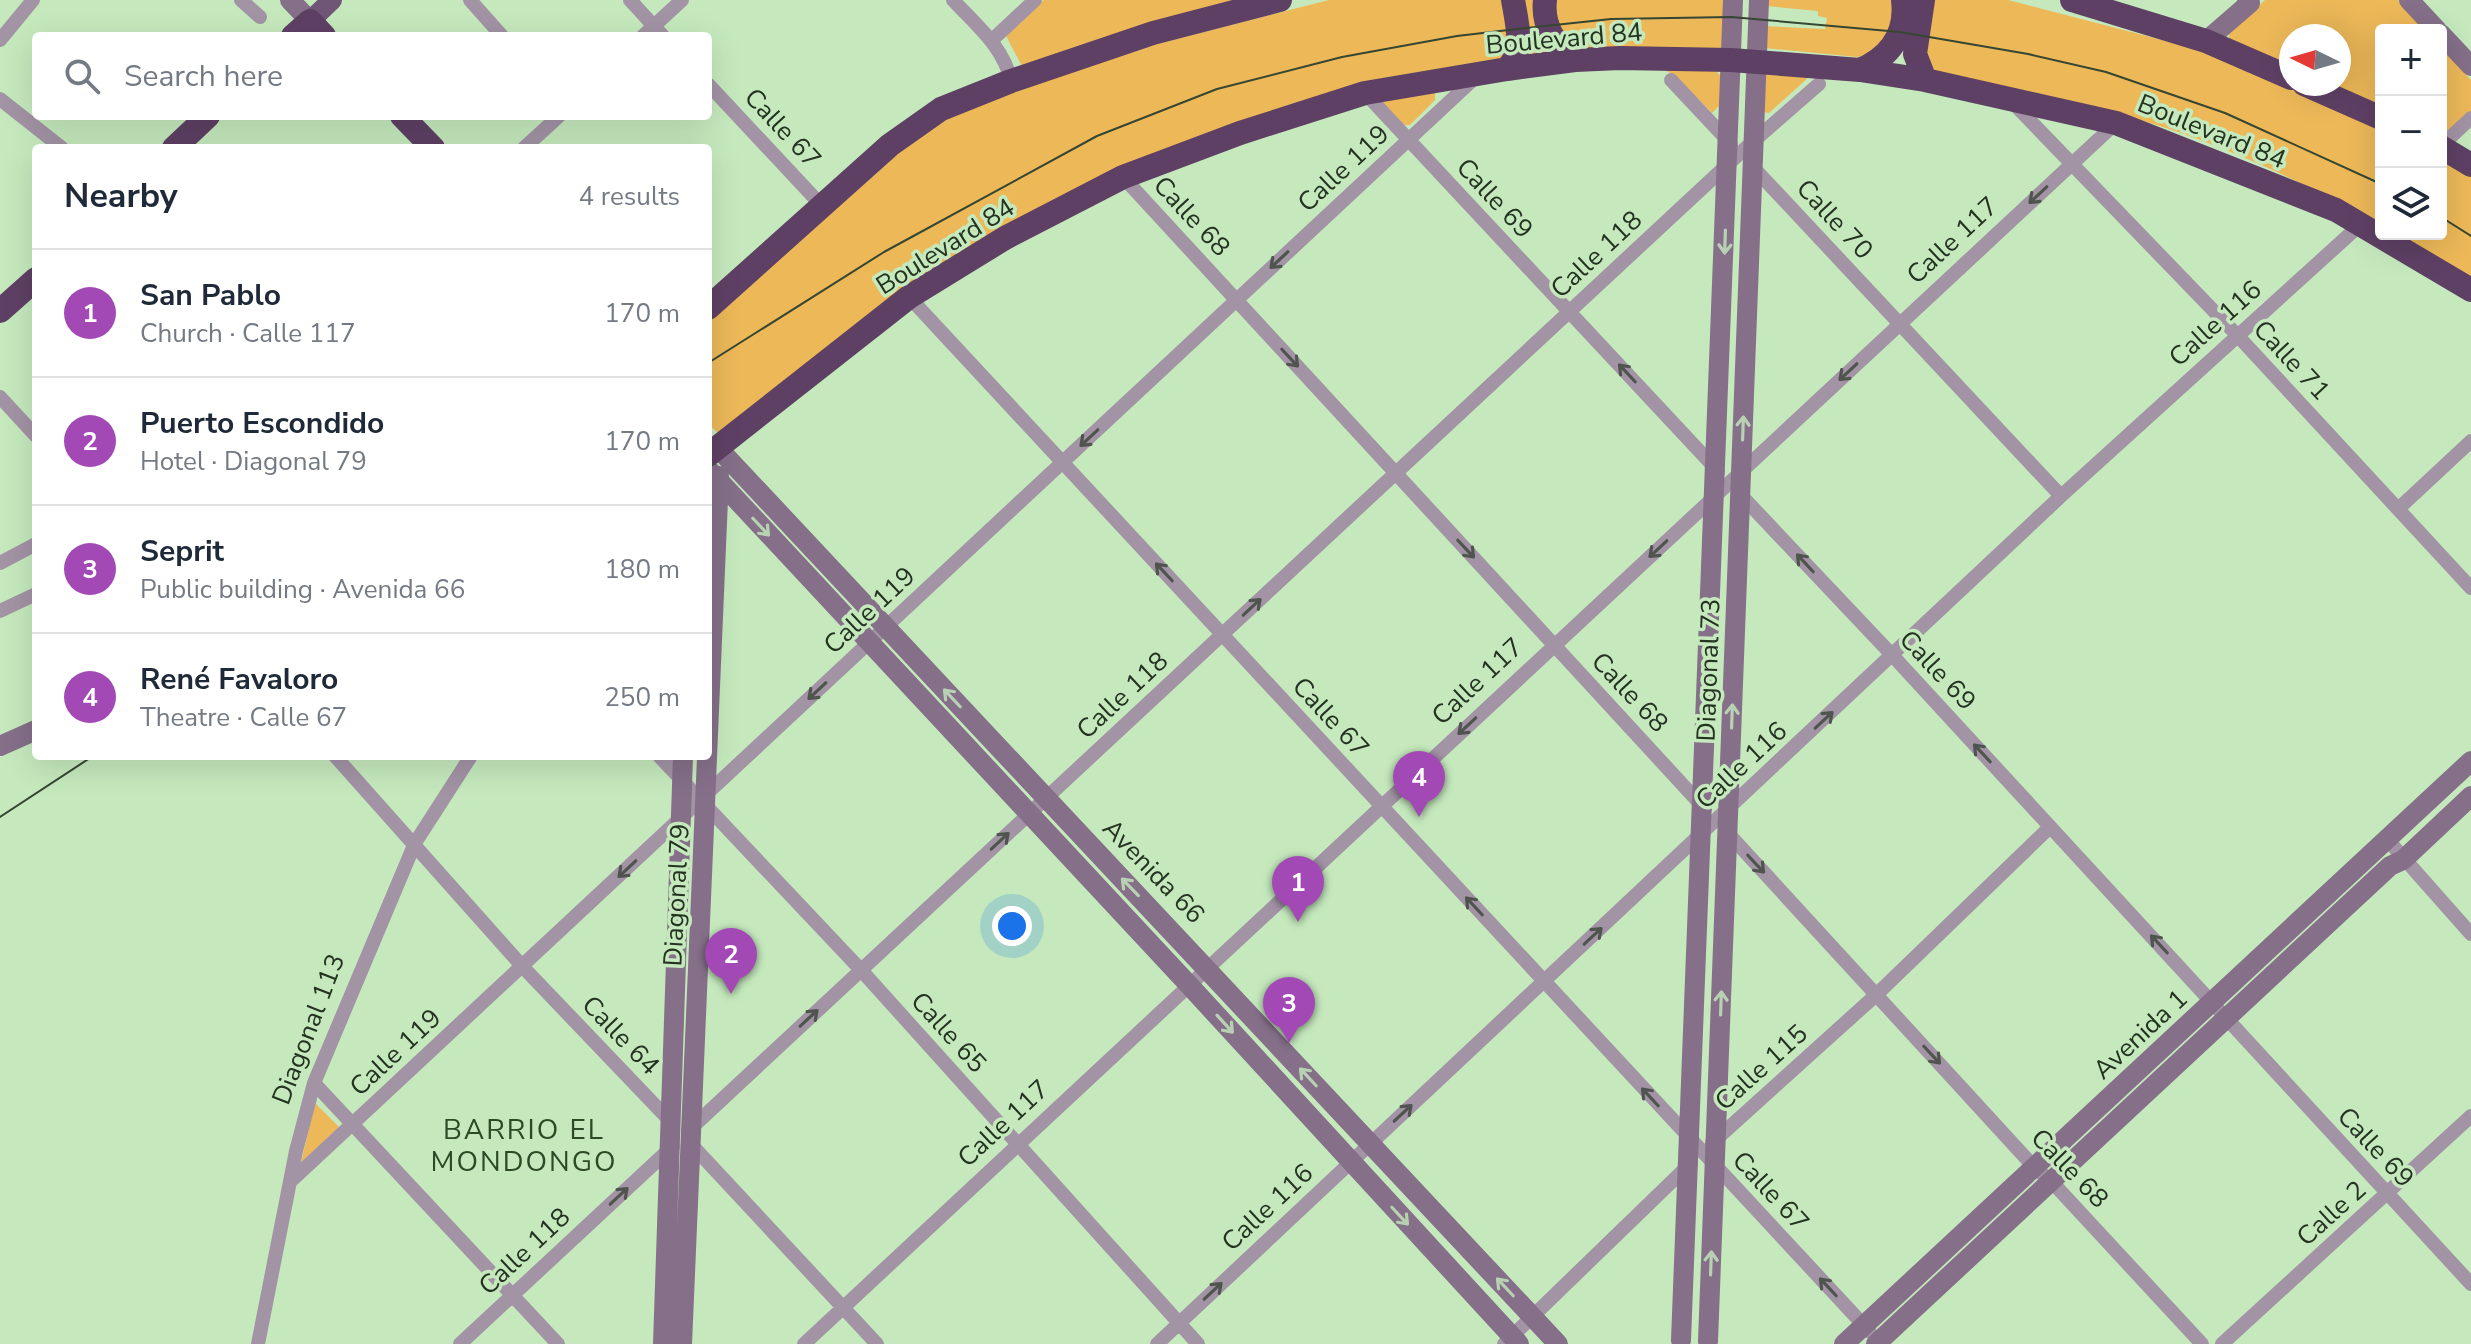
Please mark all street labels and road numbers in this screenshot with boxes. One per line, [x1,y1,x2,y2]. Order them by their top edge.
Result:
street label: Boulevard 84 [1484,14,1644,63]
street label: Calle 67 [736,81,829,176]
street label: Boulevard 84 [2132,86,2291,177]
street label: Calle 119 [1290,117,1397,220]
street label: Calle 69 [1448,151,1541,246]
street label: Calle 68 [1145,169,1238,264]
street label: Calle 70 [1788,172,1881,267]
street label: Calle 117 [1899,189,2006,292]
street label: Boulevard 84 [869,190,1021,303]
street label: Calle 118 [1543,203,1650,306]
street label: Calle 116 [2161,272,2269,374]
street label: Calle 71 [2245,313,2338,408]
street label: Calle 119 [816,559,923,662]
street label: Diagonal 73 [1689,598,1728,742]
street label: Calle 69 [1891,623,1984,718]
street label: Calle 117 [1424,630,1531,733]
street label: Calle 118 [1069,644,1176,747]
street label: Calle 68 [1583,645,1676,740]
street label: Calle 67 [1284,670,1377,765]
street label: Calle 116 [1688,714,1795,817]
street label: Avenida 66 [1095,811,1212,931]
street label: Diagonal 79 [655,823,698,967]
street label: Diagonal 113 [264,949,353,1109]
street label: Avenida 1 [2086,982,2195,1087]
street label: Calle 65 [903,984,994,1080]
street label: Calle 64 [574,988,667,1083]
street label: Calle 119 [342,1001,449,1104]
street label: Calle 115 [1707,1016,1815,1118]
street label: Calle 117 [950,1072,1057,1175]
street label: Calle 69 [2329,1100,2422,1195]
street label: Calle 68 [2023,1121,2116,1216]
street label: Calle 67 [1724,1144,1817,1239]
street label: Calle 116 [1214,1156,1321,1259]
street label: Calle 2 [2289,1173,2374,1254]
street label: Calle 118 [471,1200,578,1303]

